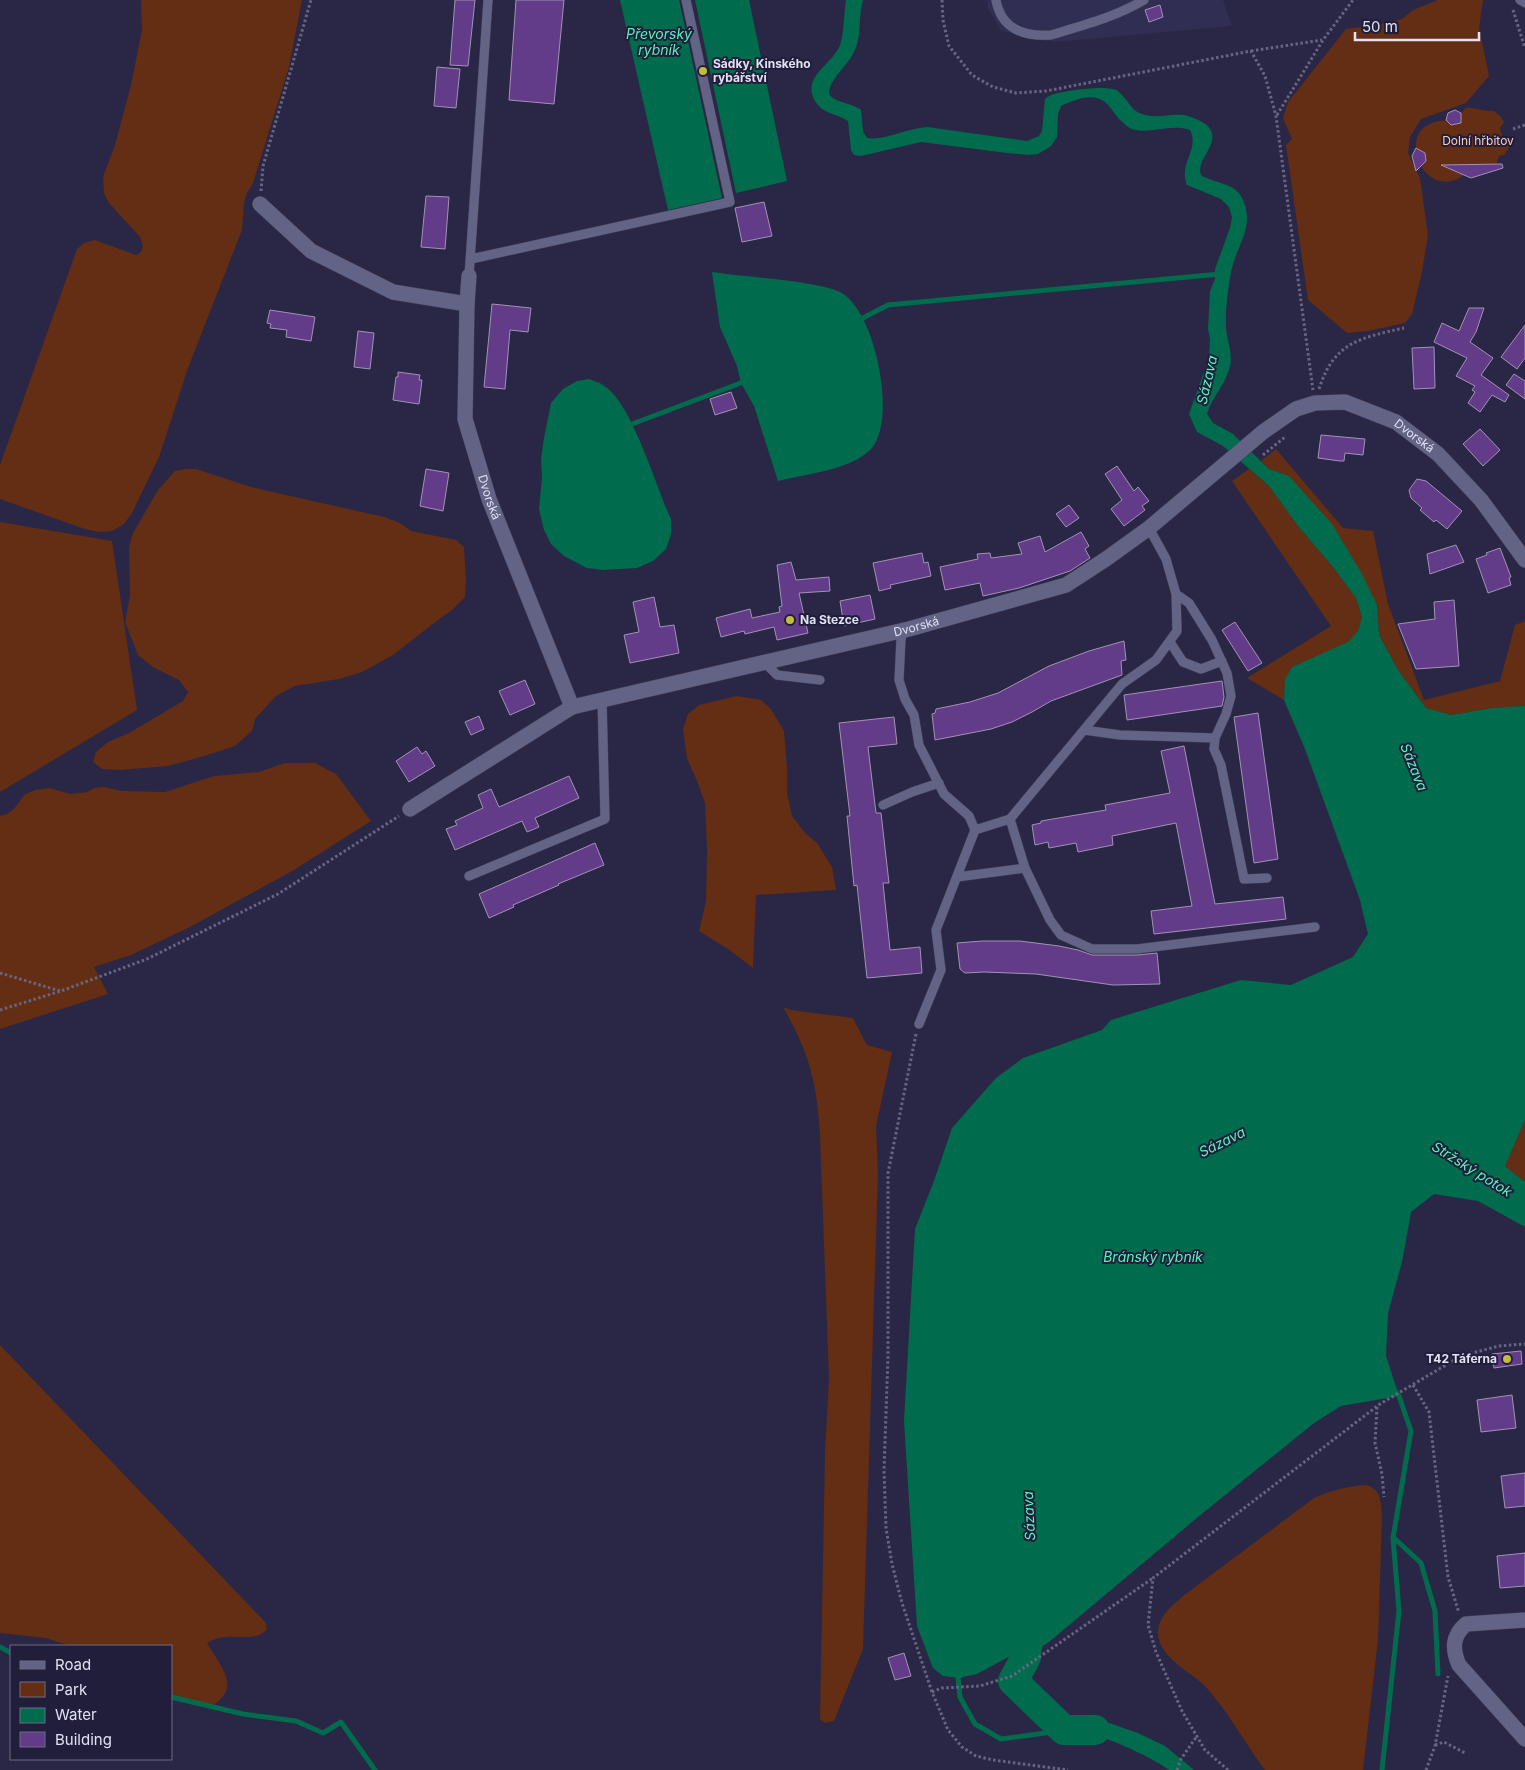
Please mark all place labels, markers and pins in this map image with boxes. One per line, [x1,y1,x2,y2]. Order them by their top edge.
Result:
place label: Sádky, Kinského rybářství [713,56,811,85]
marker: Sádky, Kinského rybářství [697,65,709,77]
place label: Na Stezce [800,612,859,627]
marker: Na Stezce [784,614,796,626]
place label: T42 Táferna [1426,1351,1497,1366]
marker: T42 Táferna [1501,1353,1513,1365]

